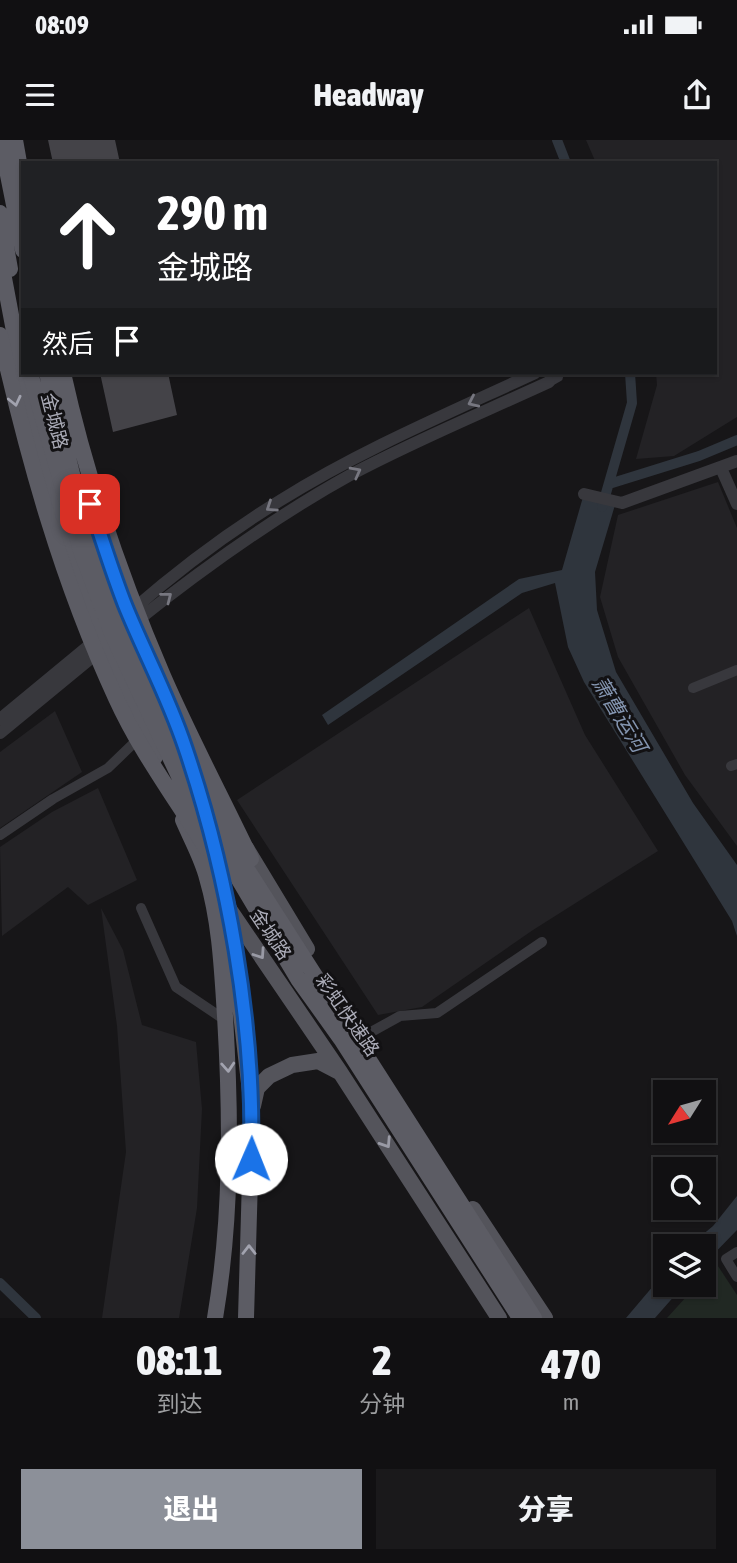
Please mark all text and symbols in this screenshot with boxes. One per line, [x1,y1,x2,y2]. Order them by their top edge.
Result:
text: 08:09 [35,10,89,40]
icon: menu [21,76,59,114]
text: Headway [313,76,424,113]
icon: share [678,76,716,114]
text: 290 m [157,184,268,240]
icon: ahead [42,189,133,280]
text: 金城路 [157,249,253,286]
icon: arrive [108,322,146,360]
text: 然后 [42,329,94,359]
street label: 金城路 [37,391,73,451]
one-way arrow [468,394,480,408]
one-way arrow [7,395,21,407]
one-way arrow [349,467,362,481]
pin [60,474,120,534]
icon: arrive [71,485,109,523]
one-way arrow [266,498,279,511]
one-way arrow [159,593,171,606]
water label: 萧曹运河 [588,672,654,760]
street label: 金城路 [246,904,296,964]
one-way arrow [252,946,264,959]
street label: 彩虹快速路 [312,970,384,1060]
one-way arrow [220,1062,235,1073]
north arrow [653,1080,716,1143]
map controls [653,1080,716,1297]
position arrow [214,1122,288,1196]
one-way arrow [378,1136,391,1149]
button: search [653,1157,716,1220]
button: layers [653,1234,716,1297]
one-way arrow [241,1244,257,1255]
text: 08:11 [136,1336,223,1384]
text: 2 [372,1336,392,1384]
text: 470 [541,1340,601,1388]
text: m [563,1389,579,1415]
text: 到达 [157,1391,203,1417]
text: 分钟 [359,1391,405,1417]
button: 退出 [21,1469,362,1549]
button: 分享 [376,1469,716,1549]

